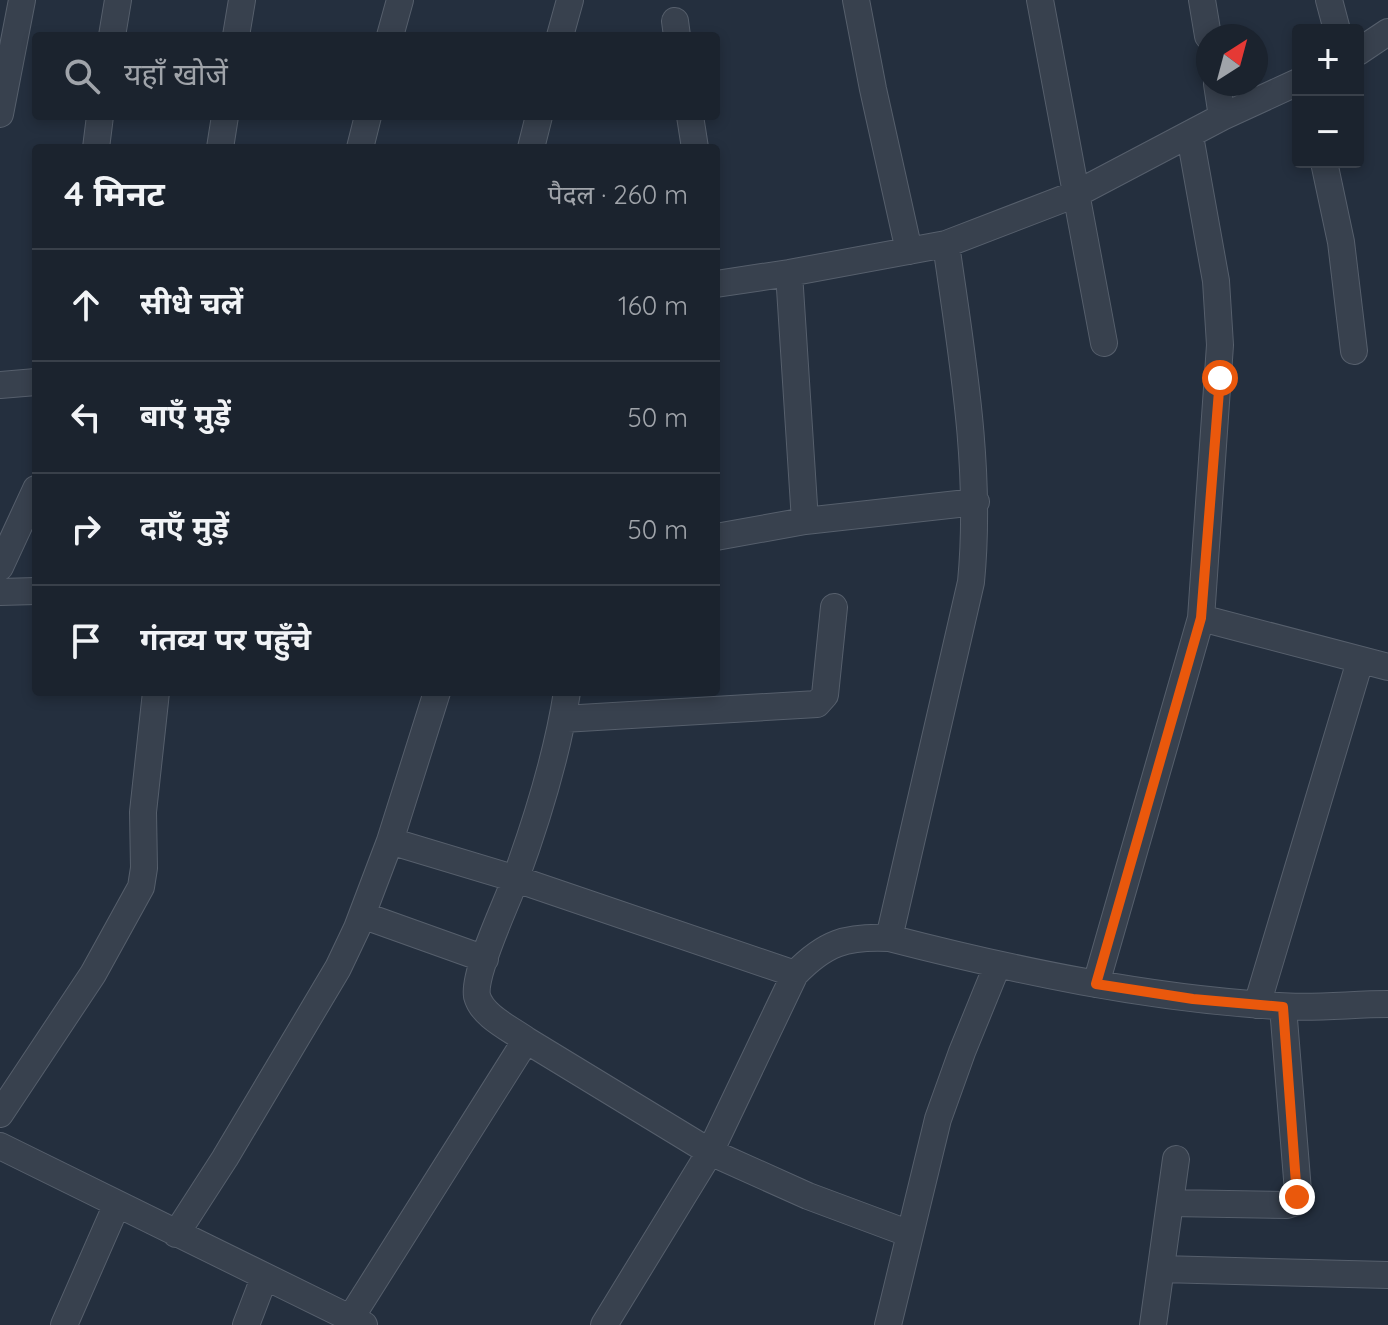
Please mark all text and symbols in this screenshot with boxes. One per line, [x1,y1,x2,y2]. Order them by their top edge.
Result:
north arrow [1196,24,1268,96]
map controls [1292,24,1364,168]
button: + [1292,24,1364,96]
search box [32,32,720,120]
icon: search [60,54,104,98]
text: यहाँ खोजें [124,55,228,93]
button: − [1292,96,1364,168]
text: 4 मिनट [64,172,165,215]
text: पैदल · 260 m [548,178,688,211]
icon: ahead [64,283,108,327]
text: सीधे चलें [140,284,243,322]
text: 160 m [618,289,688,322]
route start [1202,360,1238,396]
icon: left [64,395,108,439]
text: बाएँ मुड़ें [140,396,231,434]
text: 50 m [628,401,688,434]
icon: right [64,507,108,551]
text: दाएँ मुड़ें [140,508,229,546]
text: 50 m [628,513,688,546]
icon: arrive [64,619,108,663]
text: गंतव्य पर पहुँचे [140,620,311,658]
route end [1279,1179,1315,1215]

